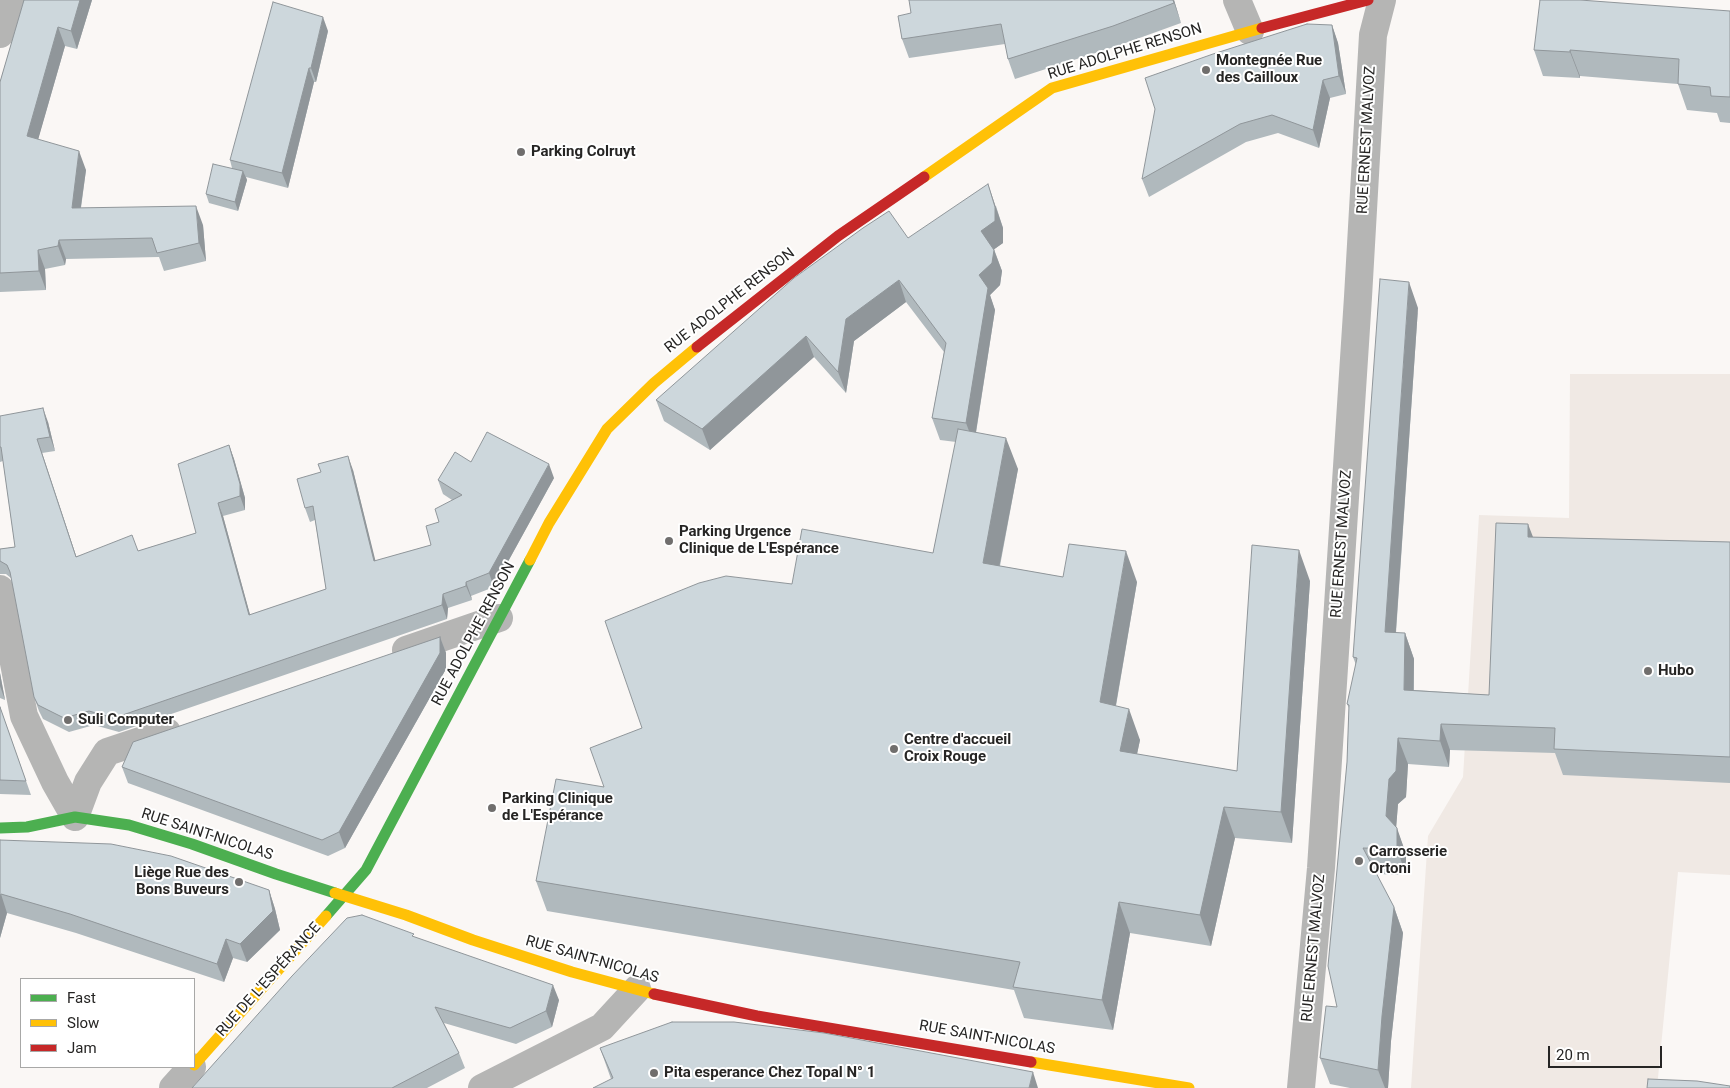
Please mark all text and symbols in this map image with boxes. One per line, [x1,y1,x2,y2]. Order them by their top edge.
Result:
street label: RUE ADOLPHE RENSON [1046,20,1204,84]
place label: Montegnée Rue des Cailloux [1216,52,1322,87]
marker: Montegnée Rue des Cailloux [1200,64,1212,76]
street label: RUE ERNEST MALVOZ [1354,66,1380,214]
place label: Parking Colruyt [531,143,636,161]
marker: Parking Colruyt [515,146,527,158]
street label: RUE ADOLPHE RENSON [661,245,799,357]
street label: RUE ERNEST MALVOZ [1328,469,1356,619]
place label: Parking Urgence Clinique de L'Espérance [679,523,839,558]
marker: Parking Urgence Clinique de L'Espérance [663,535,675,547]
street label: RUE ADOLPHE RENSON [428,559,520,709]
place label: Hubo [1658,662,1694,680]
marker: Hubo [1642,665,1654,677]
place label: Suli Computer [78,711,174,729]
marker: Suli Computer [62,714,74,726]
place label: Centre d'accueil Croix Rouge [904,731,1011,766]
marker: Centre d'accueil Croix Rouge [888,743,900,755]
place label: Parking Clinique de L'Espérance [502,790,613,825]
marker: Parking Clinique de L'Espérance [486,802,498,814]
street label: RUE SAINT-NICOLAS [139,805,275,865]
place label: Carrosserie Ortoni [1369,843,1447,878]
marker: Carrosserie Ortoni [1353,855,1365,867]
place label: Liège Rue des Bons Buveurs [134,864,229,899]
street label: RUE ERNEST MALVOZ [1299,873,1329,1023]
marker: Liège Rue des Bons Buveurs [233,876,245,888]
street label: RUE DE L'ESPÉRANCE [213,919,325,1041]
street label: RUE SAINT-NICOLAS [523,932,661,988]
legend [20,978,195,1068]
text: Fast [67,989,96,1007]
text: Slow [67,1014,99,1032]
street label: RUE SAINT-NICOLAS [918,1017,1056,1059]
scale bar [1550,1036,1664,1068]
text: Jam [67,1039,97,1057]
text: 20 m [1556,1046,1590,1064]
place label: Pita esperance Chez Topal N° 1 [664,1064,875,1082]
marker: Pita esperance Chez Topal N° 1 [648,1067,660,1079]

